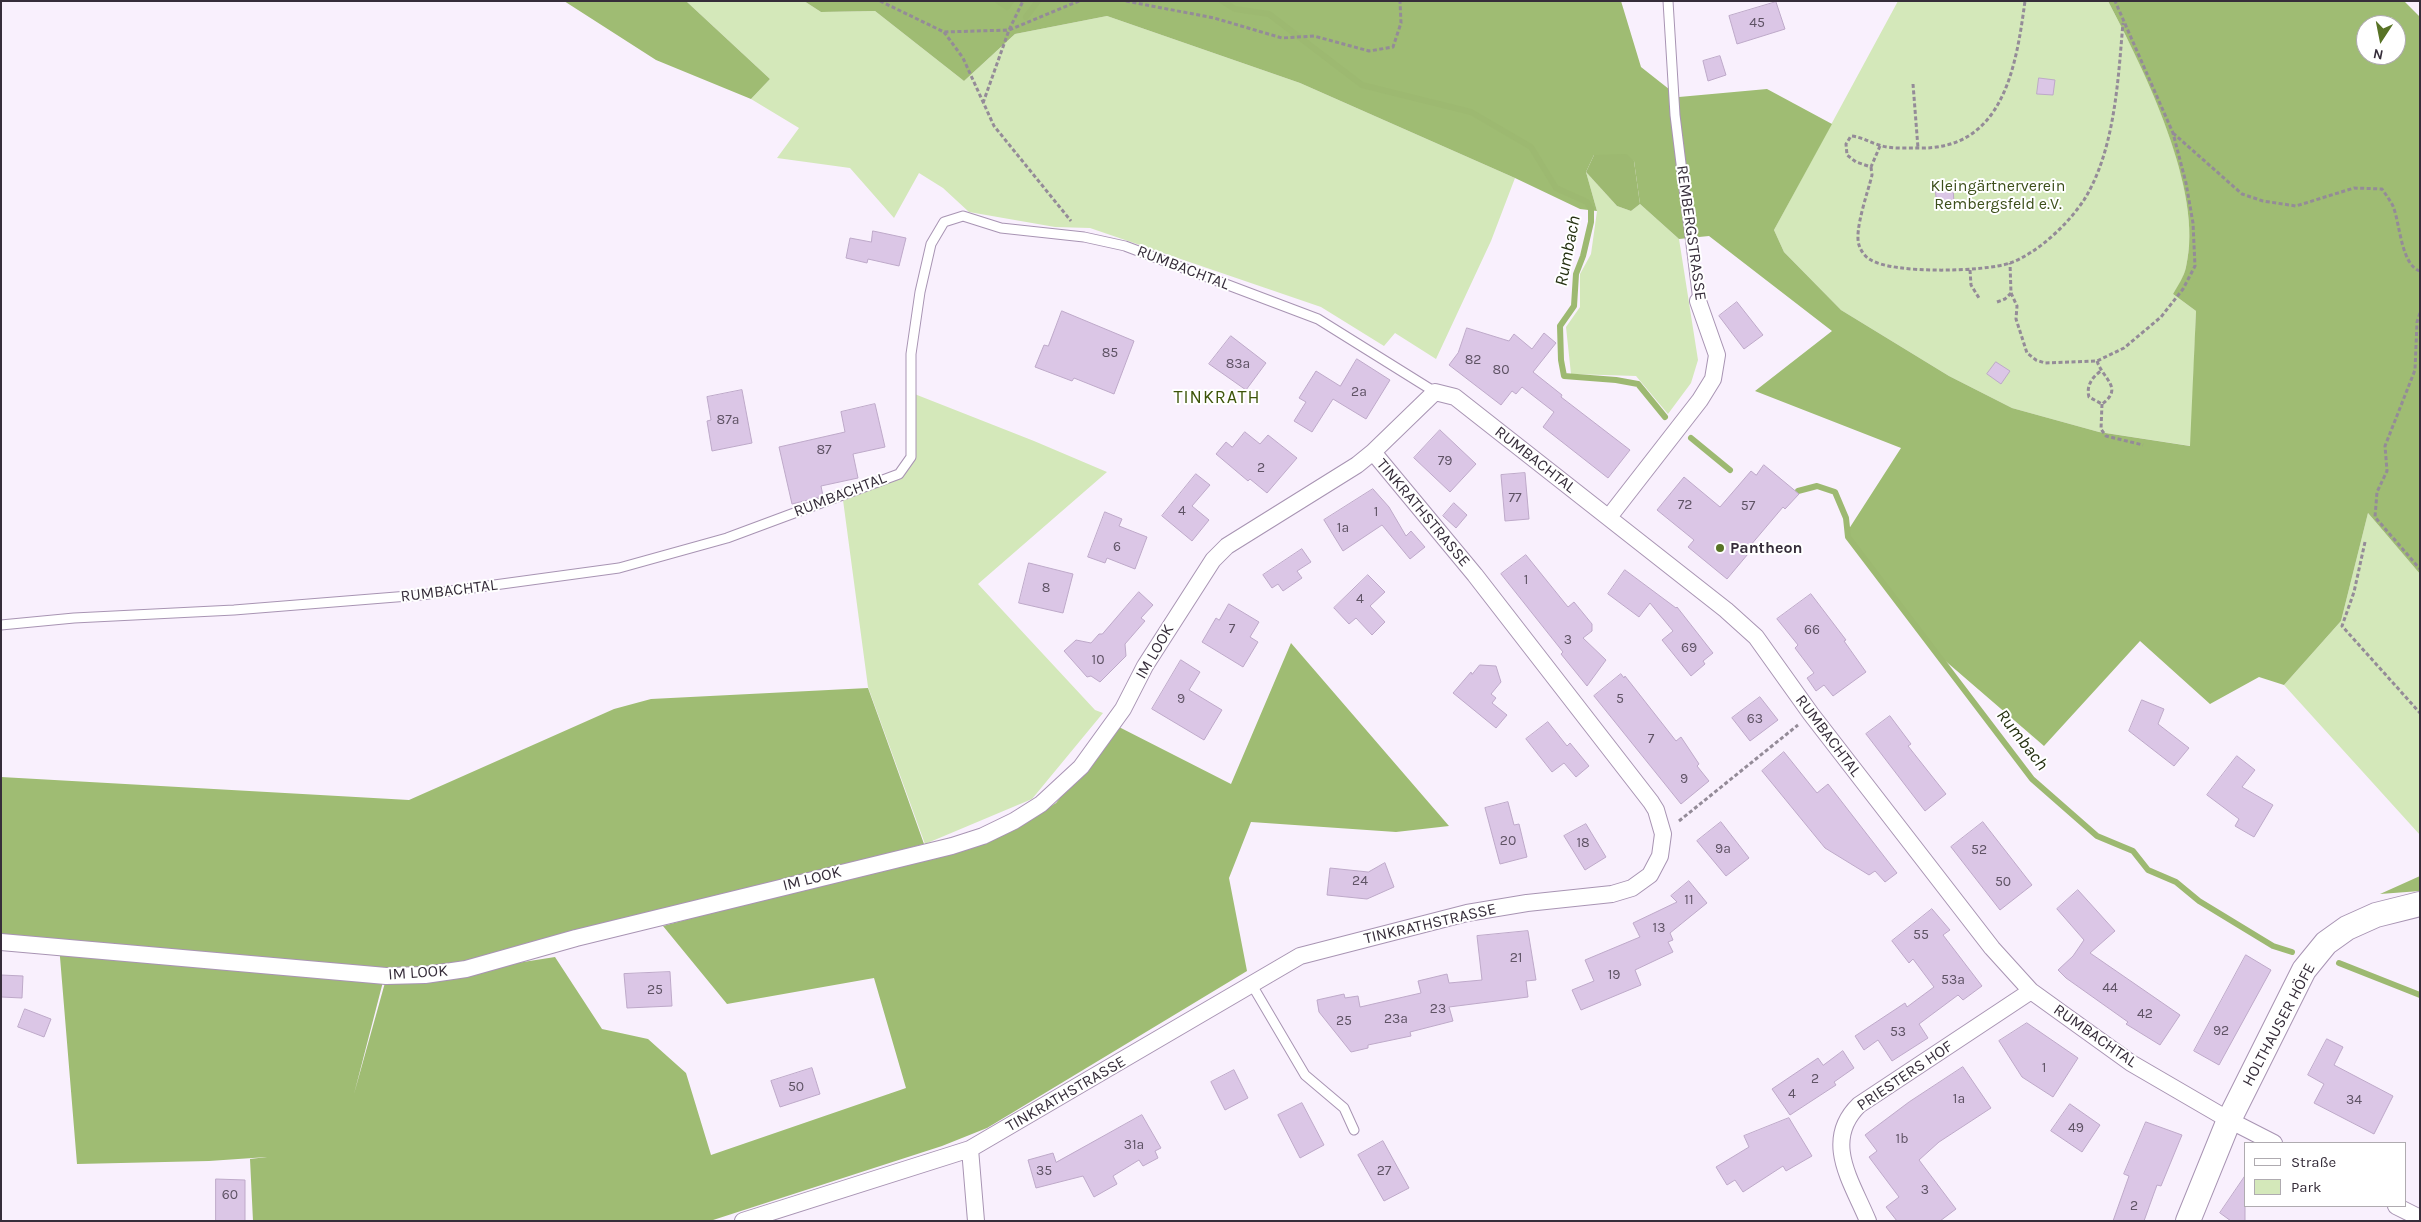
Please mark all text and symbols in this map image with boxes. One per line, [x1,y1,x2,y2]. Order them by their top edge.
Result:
house number: 45 [1749,15,1765,31]
north arrow [2356,15,2406,65]
text: N [2372,45,2385,64]
street label: REMBERGSTRASSE [1672,164,1710,302]
park label: Kleingärtnerverein Rembergsfeld e.V. [1931,176,2065,214]
water label: Rumbach [1551,214,1585,288]
street label: RUMBACHTAL [1134,242,1232,294]
house number: 85 [1102,345,1118,361]
house number: 82 [1465,352,1481,368]
house number: 83a [1226,356,1250,372]
house number: 80 [1493,362,1509,378]
house number: 2a [1351,384,1367,400]
district label: TINKRATH [1173,387,1261,409]
house number: 87a [717,412,739,428]
street label: RUMBACHTAL [1491,422,1579,498]
house number: 87 [816,442,832,458]
house number: 79 [1438,453,1452,469]
street label: TINKRATHSTRASSE [1372,455,1474,571]
house number: 2 [1257,460,1265,476]
street label: RUMBACHTAL [791,469,889,521]
house number: 77 [1508,490,1522,506]
house number: 72 [1678,497,1692,513]
house number: 57 [1741,498,1755,514]
house number: 4 [1178,503,1186,519]
house number: 1 [1374,504,1378,520]
house number: 1a [1337,520,1349,536]
place label: Pantheon [1730,538,1802,558]
house number: 6 [1113,539,1121,555]
marker: Pantheon [1714,542,1726,554]
house number: 1 [1524,572,1528,588]
street label: RUMBACHTAL [399,576,499,606]
house number: 8 [1042,580,1050,596]
house number: 4 [1356,591,1364,607]
street label: IM LOOK [1132,621,1178,683]
house number: 7 [1229,621,1235,637]
house number: 66 [1804,622,1820,638]
house number: 3 [1564,632,1572,648]
house number: 69 [1681,640,1697,656]
house number: 10 [1092,652,1104,668]
house number: 9 [1177,691,1185,707]
house number: 5 [1616,691,1624,707]
street label: RUMBACHTAL [1791,691,1865,781]
water label: Rumbach [1991,705,2053,775]
house number: 63 [1747,711,1763,727]
house number: 7 [1648,731,1654,747]
house number: 9 [1680,771,1688,787]
house number: 20 [1500,833,1516,849]
house number: 18 [1576,835,1590,851]
house number: 9a [1715,841,1731,857]
house number: 52 [1971,842,1987,858]
street label: IM LOOK [781,862,843,896]
house number: 24 [1352,873,1368,889]
house number: 50 [1995,874,2011,890]
house number: 11 [1684,892,1694,908]
street label: TINKRATHSTRASSE [1362,899,1498,949]
house number: 13 [1653,920,1665,936]
house number: 55 [1913,927,1929,943]
house number: 21 [1510,950,1522,966]
street label: HOLTHAUSER HÖFE [2238,960,2320,1090]
street label: IM LOOK [388,961,448,985]
house number: 19 [1608,967,1620,983]
house number: 53a [1941,972,1965,988]
house number: 44 [2102,980,2118,996]
house number: 25 [647,982,663,998]
street label: RUMBACHTAL [2050,1000,2140,1072]
house number: 23 [1430,1001,1446,1017]
house number: 42 [2137,1006,2153,1022]
house number: 23a [1384,1011,1408,1027]
house number: 25 [1336,1013,1352,1029]
house number: 92 [2213,1023,2229,1039]
house number: 53 [1890,1024,1906,1040]
street label: PRIESTERS HOF [1853,1037,1957,1115]
street label: TINKRATHSTRASSE [1003,1052,1129,1136]
house number: 1 [2042,1060,2046,1076]
house number: 2 [1811,1071,1819,1087]
house number: 50 [788,1079,804,1095]
house number: 4 [1788,1086,1796,1102]
house number: 1a [1953,1091,1965,1107]
house number: 34 [2346,1092,2362,1108]
house number: 49 [2068,1120,2084,1136]
house number: 1b [1896,1131,1908,1147]
house number: 31a [1124,1137,1144,1153]
legend [2244,1142,2406,1207]
text: Straße [2291,1153,2336,1171]
house number: 35 [1036,1163,1052,1179]
house number: 27 [1377,1163,1391,1179]
text: Park [2291,1178,2321,1196]
house number: 3 [1921,1182,1929,1198]
house number: 60 [222,1187,238,1203]
house number: 2 [2130,1198,2138,1214]

